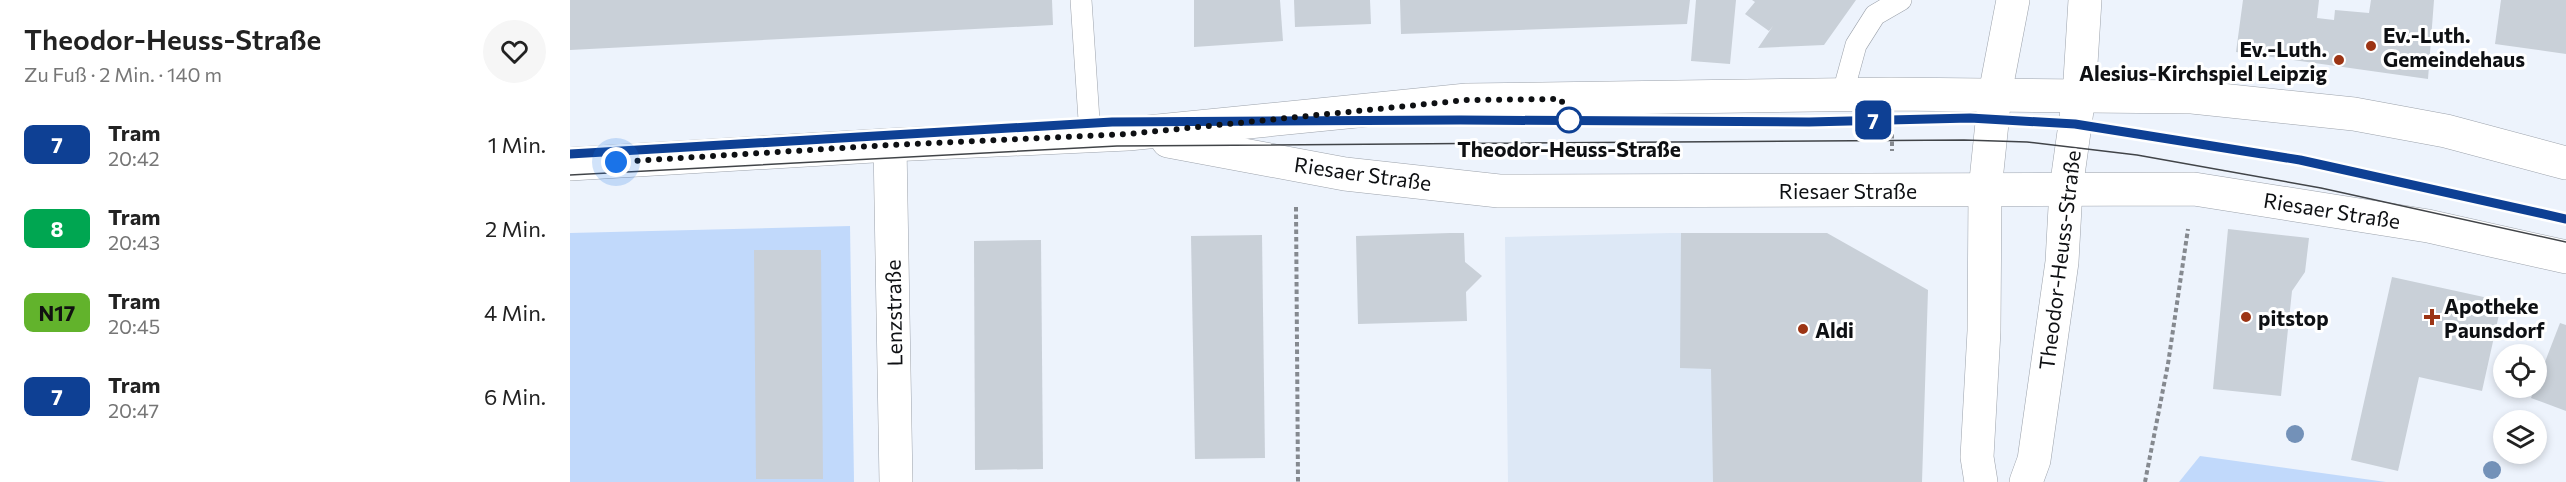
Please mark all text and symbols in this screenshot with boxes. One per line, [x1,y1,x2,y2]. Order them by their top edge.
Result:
button: heart [483,20,546,83]
text: Theodor-Heuss-Straße [24,22,321,56]
place label: Ev.-Luth. Gemeindehaus [2383,22,2525,71]
place label: Ev.-Luth. Alesius-Kirchspiel Leipzig [2079,36,2327,85]
marker: Ev.-Luth. Gemeindehaus [2364,39,2378,53]
marker: Ev.-Luth. Alesius-Kirchspiel Leipzig [2332,53,2346,67]
text: Zu Fuß · 2 Min. · 140 m [24,62,222,86]
line badge: 7 [1854,100,1892,140]
marker: Theodor-Heuss-Straße [1556,107,1582,133]
text: 7 [1867,108,1879,133]
text: Tram [108,119,160,146]
text: 1 Min. [488,131,546,158]
text: 7 [51,132,63,157]
place label: Theodor-Heuss-Straße [1457,136,1681,161]
text: 20:42 [108,146,160,170]
your location [601,147,631,177]
street label: Theodor-Heuss-Straße [2033,149,2085,371]
street label: Riesaer Straße [1293,151,1433,195]
street label: Riesaer Straße [1779,178,1917,203]
street label: Riesaer Straße [2262,187,2402,233]
text: Tram [108,203,160,230]
text: 2 Min. [485,215,546,242]
text: 8 [51,216,64,241]
text: 20:43 [108,230,160,254]
street label: Lenzstraße [880,259,906,367]
text: Tram [108,287,160,314]
place label: Apotheke Paunsdorf [2444,293,2545,342]
text: 4 Min. [484,299,546,326]
text: N17 [39,300,75,325]
place label: pitstop [2258,305,2329,330]
marker: pitstop [2239,310,2253,324]
marker: Apotheke Paunsdorf [2425,310,2439,324]
text: 20:45 [108,314,160,338]
place label: Aldi [1815,317,1854,342]
marker: Aldi [1796,322,1810,336]
map controls [2493,344,2547,464]
button: locate [2493,344,2547,398]
text: Tram [108,371,160,398]
text: 6 Min. [484,383,546,410]
text: 7 [51,384,63,409]
text: 20:47 [108,398,159,422]
button: layers [2493,410,2547,464]

